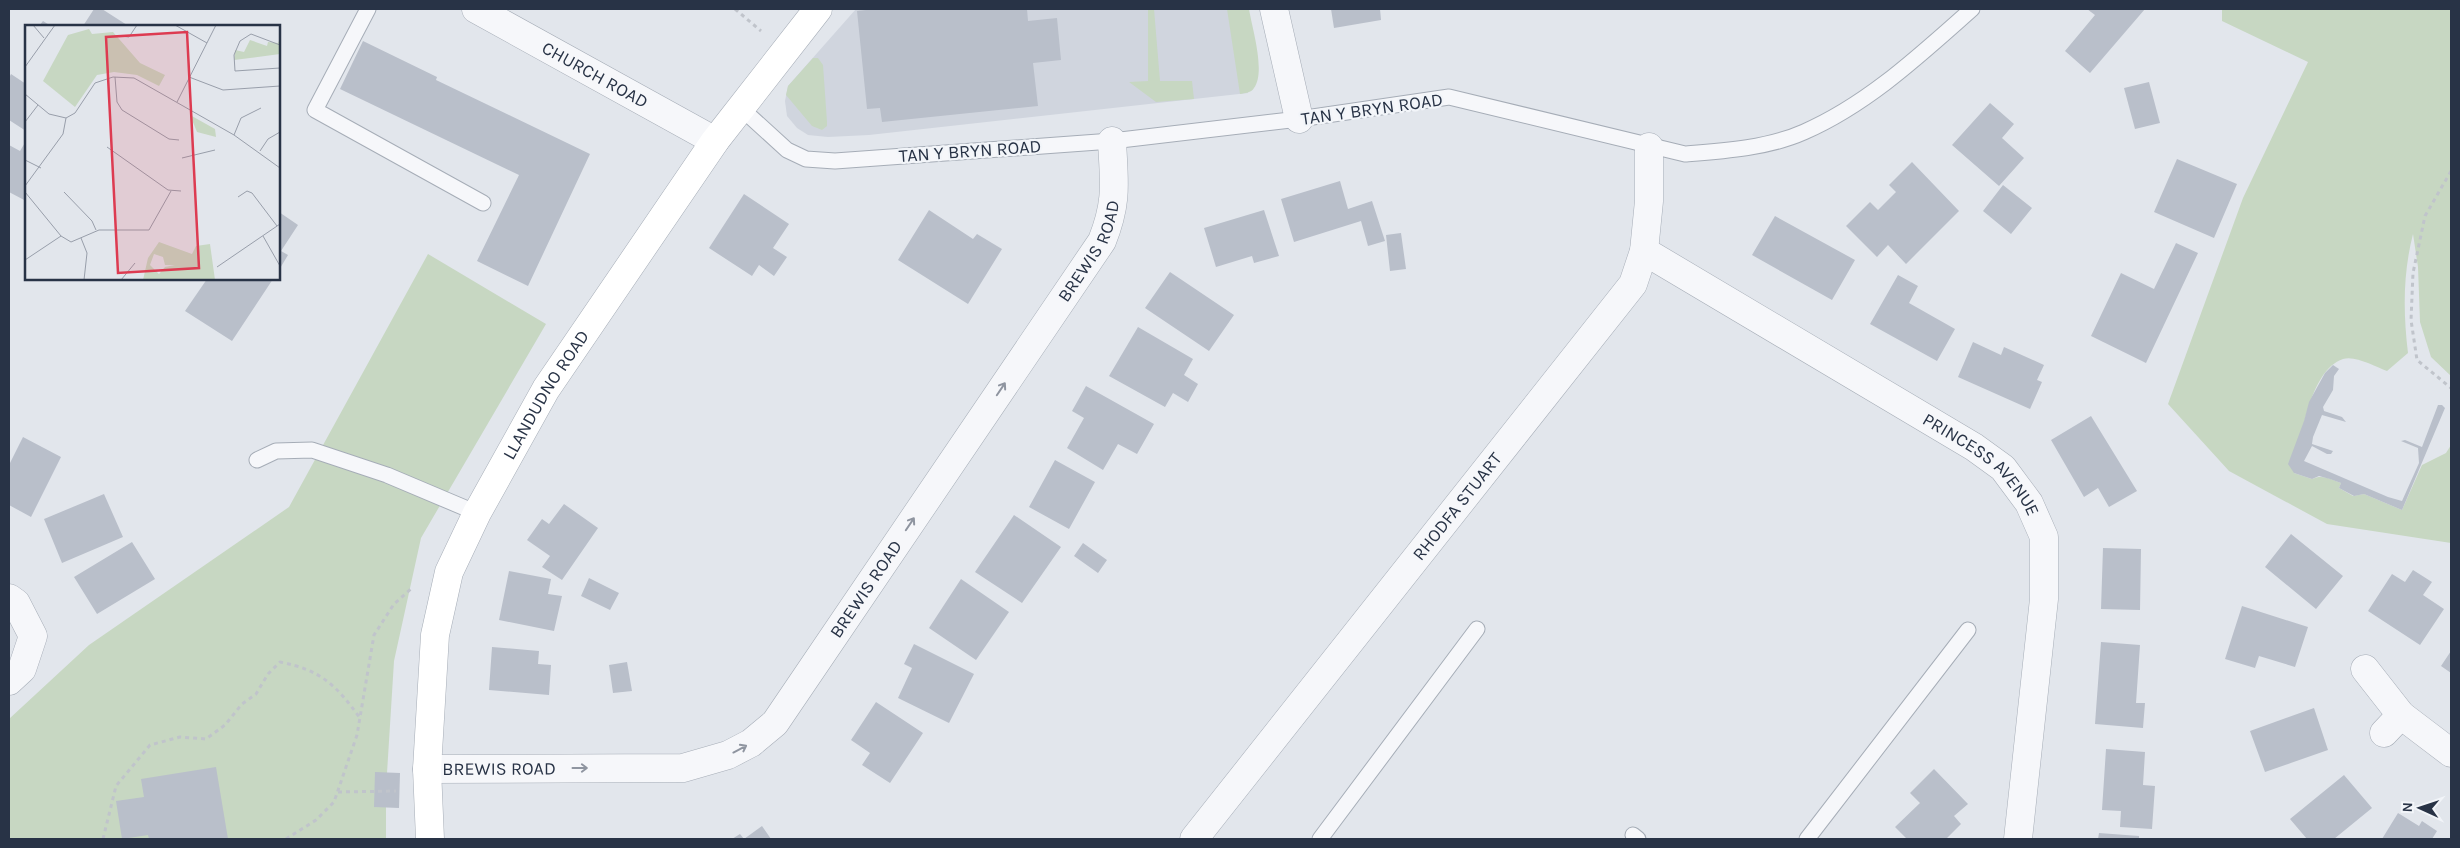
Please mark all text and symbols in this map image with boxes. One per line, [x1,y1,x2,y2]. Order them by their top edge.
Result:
inset map [25,25,280,280]
street label: CHURCH ROAD [538,37,652,113]
street label: TAN Y BRYN ROAD [1300,88,1444,130]
street label: TAN Y BRYN ROAD [898,135,1042,167]
street label: BREWIS ROAD [1053,198,1124,306]
street label: LLANDUDNO ROAD [498,326,594,463]
one-way arrow [996,382,1006,396]
street label: PRINCESS AVENUE [1919,408,2044,519]
street label: RHODFA STUART [1408,448,1507,565]
one-way arrow [905,517,915,531]
street label: BREWIS ROAD [825,536,907,642]
one-way arrow [732,744,747,754]
street label: BREWIS ROAD [442,757,556,780]
one-way arrow [572,763,588,773]
north arrow [2395,783,2445,833]
text: N [2399,802,2416,813]

